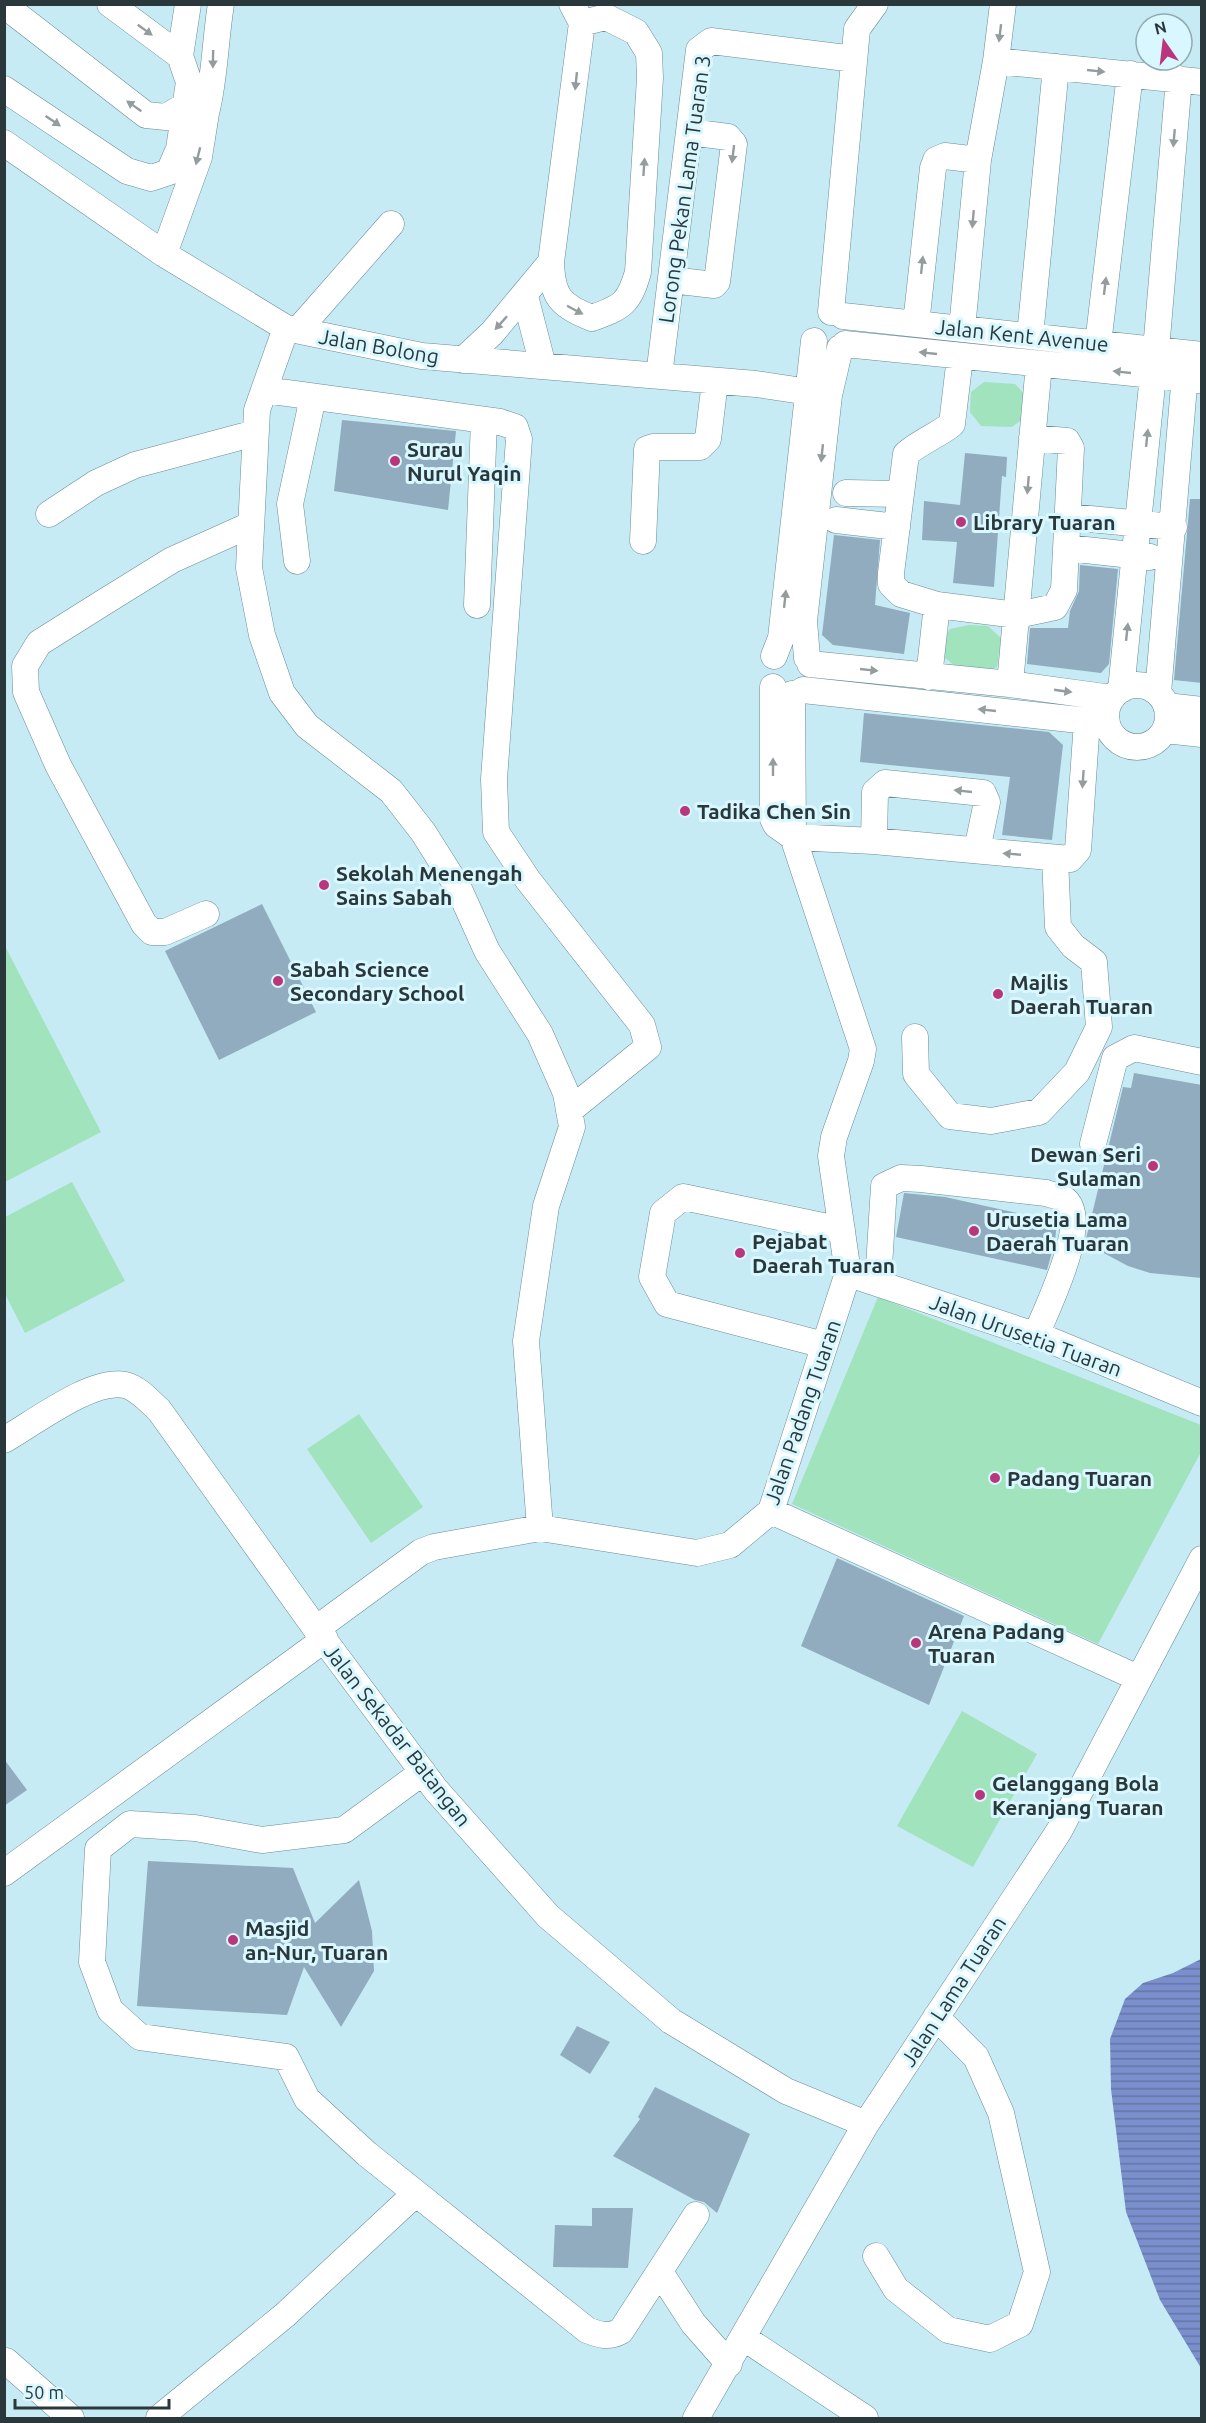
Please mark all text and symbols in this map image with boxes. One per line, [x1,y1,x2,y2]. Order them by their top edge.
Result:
north arrow [1134,12,1194,72]
text: N [1152,17,1168,38]
one-way arrow [995,23,1004,42]
one-way arrow [138,24,153,36]
one-way arrow [209,50,218,69]
street label: Lorong Pekan Lama Tuaran 3 [653,53,715,325]
one-way arrow [1087,66,1106,76]
one-way arrow [571,72,580,91]
one-way arrow [127,100,143,112]
one-way arrow [45,116,61,127]
one-way arrow [1169,128,1179,147]
one-way arrow [728,145,737,164]
one-way arrow [193,147,203,165]
one-way arrow [640,157,649,176]
one-way arrow [968,209,978,228]
one-way arrow [917,256,927,275]
one-way arrow [1100,276,1109,295]
one-way arrow [566,305,584,315]
street label: Jalan Kent Avenue [934,314,1110,356]
one-way arrow [495,315,508,330]
street label: Jalan Bolong [317,324,441,368]
one-way arrow [919,348,938,358]
one-way arrow [1113,367,1132,377]
one-way arrow [1142,428,1152,447]
place label: Surau Nurul Yaqin [407,437,521,485]
one-way arrow [817,443,827,462]
marker: Surau Nurul Yaqin [388,454,402,468]
one-way arrow [1023,476,1033,495]
place label: Library Tuaran [973,510,1115,534]
marker: Library Tuaran [954,515,968,529]
one-way arrow [780,589,790,608]
one-way arrow [1122,622,1132,641]
one-way arrow [859,665,878,675]
one-way arrow [1053,686,1072,695]
one-way arrow [978,705,997,715]
one-way arrow [768,757,778,776]
one-way arrow [1078,770,1088,789]
one-way arrow [953,786,972,796]
place label: Tadika Chen Sin [697,799,851,823]
marker: Tadika Chen Sin [678,804,692,818]
one-way arrow [1002,849,1021,859]
place label: Sekolah Menengah Sains Sabah [336,861,523,909]
marker: Sekolah Menengah Sains Sabah [317,878,331,892]
place label: Sabah Science Secondary School [290,957,464,1005]
place label: Majlis Daerah Tuaran [1010,970,1153,1018]
marker: Sabah Science Secondary School [271,974,285,988]
marker: Majlis Daerah Tuaran [991,987,1005,1001]
place label: Dewan Seri Sulaman [1030,1142,1141,1190]
marker: Dewan Seri Sulaman [1146,1159,1160,1173]
place label: Urusetia Lama Daerah Tuaran [986,1207,1129,1255]
marker: Urusetia Lama Daerah Tuaran [967,1224,981,1238]
place label: Pejabat Daerah Tuaran [752,1229,895,1277]
marker: Pejabat Daerah Tuaran [733,1246,747,1260]
street label: Jalan Urusetia Tuaran [927,1289,1125,1381]
street label: Jalan Padang Tuaran [759,1316,845,1508]
place label: Padang Tuaran [1007,1466,1152,1490]
marker: Padang Tuaran [988,1471,1002,1485]
place label: Arena Padang Tuaran [928,1619,1065,1667]
marker: Arena Padang Tuaran [909,1636,923,1650]
street label: Jalan Sekadar Batangan [320,1639,476,1831]
place label: Gelanggang Bola Keranjang Tuaran [992,1771,1164,1819]
marker: Gelanggang Bola Keranjang Tuaran [973,1788,987,1802]
street label: Jalan Lama Tuaran [896,1911,1010,2071]
place label: Masjid an-Nur, Tuaran [245,1916,388,1964]
marker: Masjid an-Nur, Tuaran [226,1933,240,1947]
scale bar [15,2372,170,2410]
text: 50 m [24,2382,64,2402]

